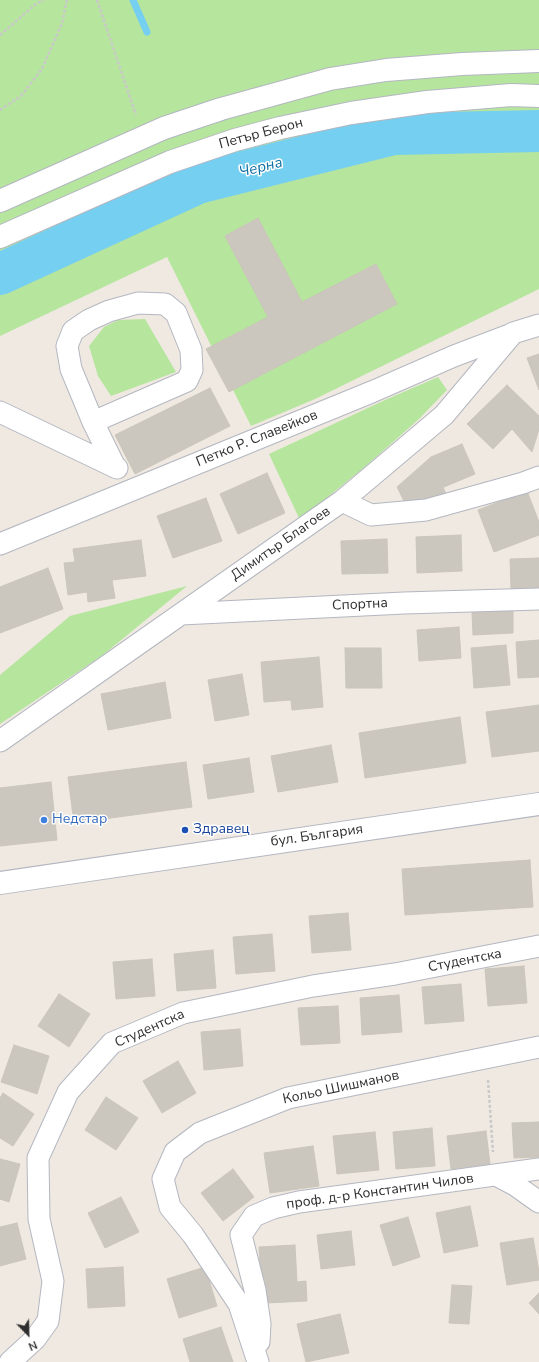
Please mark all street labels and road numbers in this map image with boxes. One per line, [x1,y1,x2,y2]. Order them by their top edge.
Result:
street label: Петър Берон [217,115,305,153]
street label: Петко Р. Славейков [194,407,320,471]
street label: Димитър Благоев [228,503,334,585]
street label: Спортна [332,595,388,615]
street label: бул. България [270,821,364,851]
street label: Студентска [427,946,503,976]
street label: Студентска [112,1006,188,1052]
street label: Кольо Шишманов [281,1067,401,1109]
street label: проф. д-р Константин Чилов [285,1171,475,1213]

